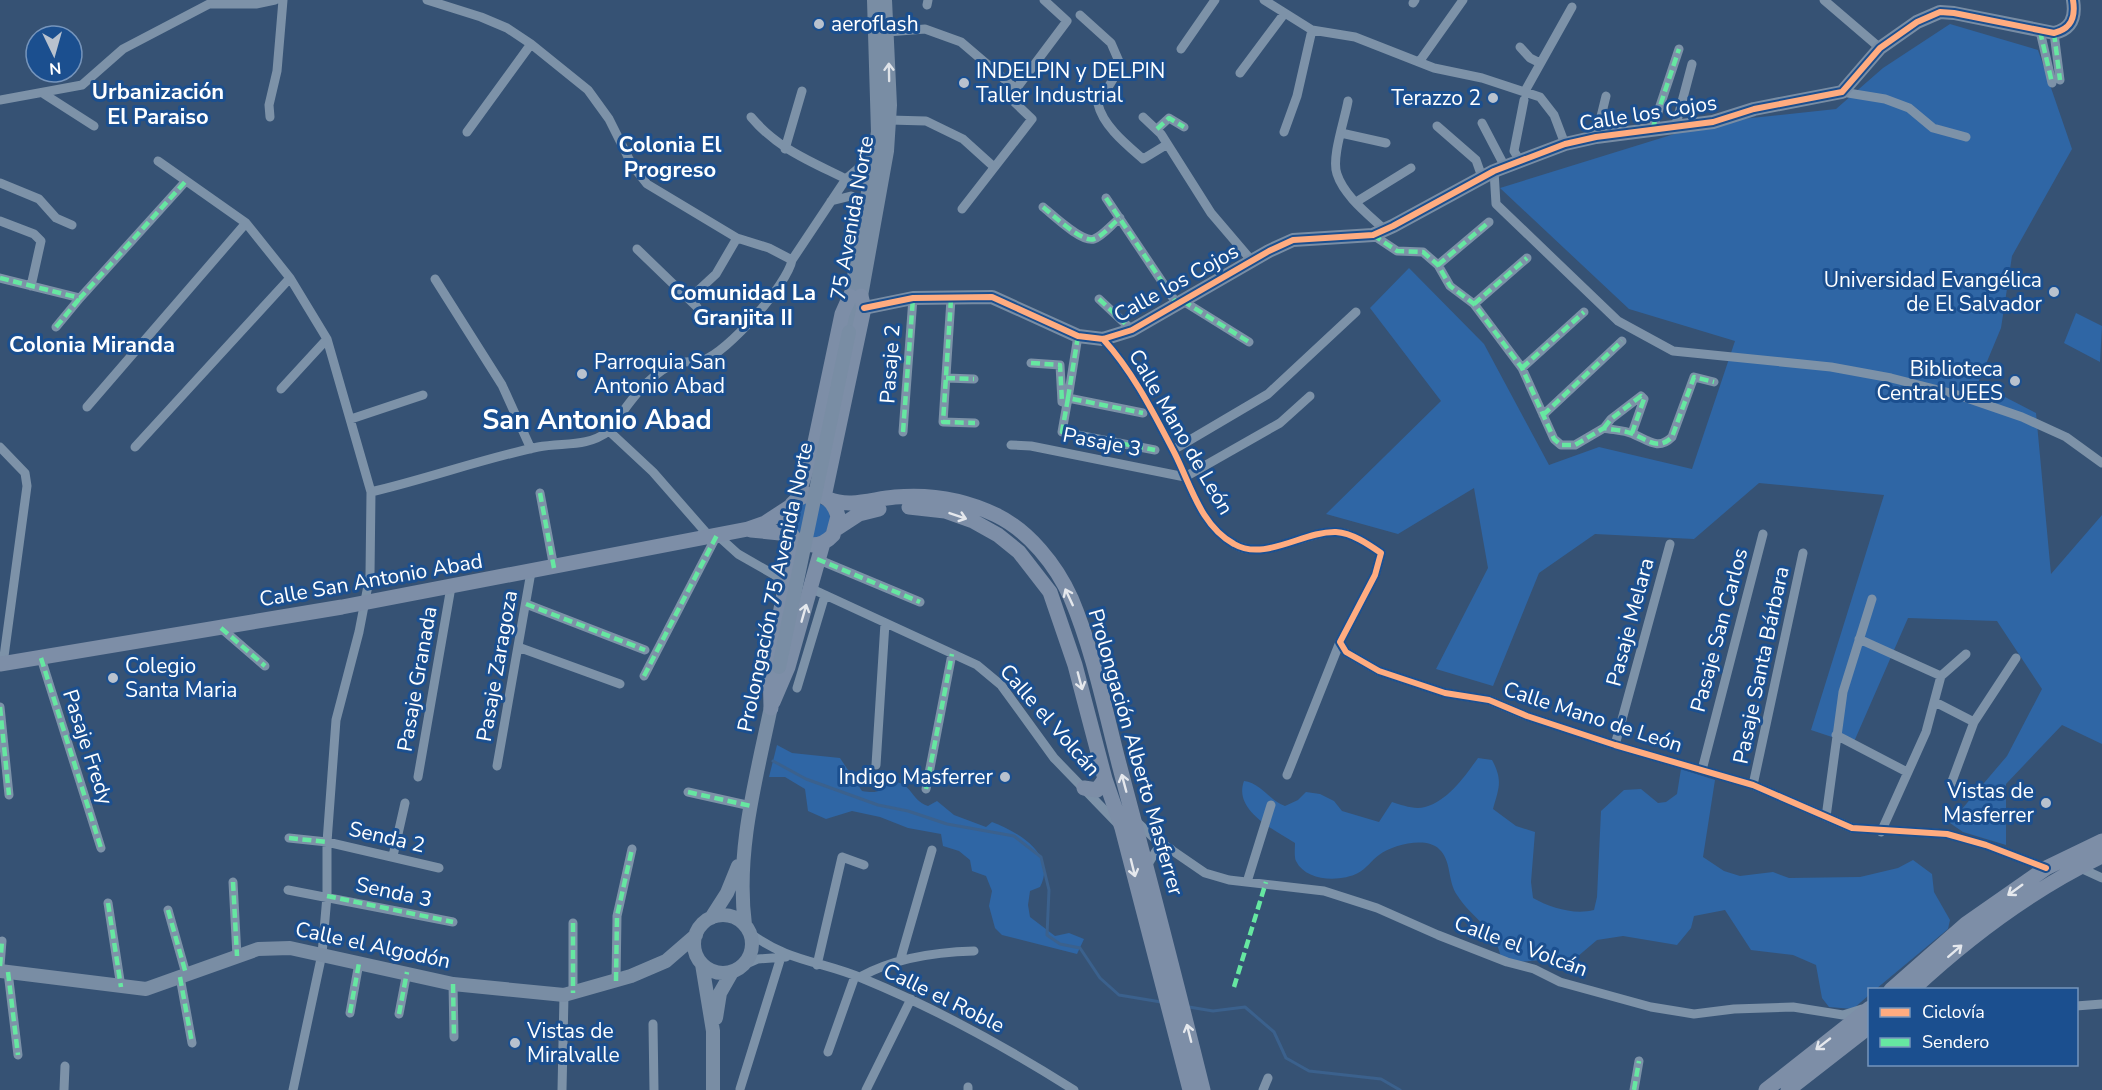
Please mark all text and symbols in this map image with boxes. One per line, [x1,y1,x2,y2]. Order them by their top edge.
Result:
place label: aeroflash [831,10,919,38]
marker: aeroflash [812,17,826,31]
north arrow [24,24,84,84]
text: N [48,56,62,79]
place label: INDELPIN y DELPIN Taller Industrial [976,57,1165,109]
one-way arrow [883,63,895,83]
marker: INDELPIN y DELPIN Taller Industrial [957,76,971,90]
district label: Urbanización El Paraiso [92,77,224,132]
place label: Terazzo 2 [1391,84,1481,112]
street label: Calle los Cojos [1577,88,1719,138]
marker: Terazzo 2 [1486,91,1500,105]
district label: Colonia El Progreso [618,130,722,185]
street label: 75 Avenida Norte [824,134,880,302]
street label: Calle los Cojos [1108,237,1244,329]
place label: Universidad Evangélica de El Salvador [1824,266,2042,318]
district label: Comunidad La Granjita II [670,278,816,333]
marker: Universidad Evangélica de El Salvador [2047,285,2061,299]
street label: Pasaje 2 [873,323,907,405]
district label: Colonia Miranda [9,330,175,360]
street label: Calle Mano de León [1122,344,1240,520]
place label: Parroquia San Antonio Abad [594,348,726,400]
place label: Biblioteca Central UEES [1877,355,2003,407]
marker: Parroquia San Antonio Abad [575,367,589,381]
marker: Biblioteca Central UEES [2008,374,2022,388]
district label: San Antonio Abad [482,402,712,439]
street label: Pasaje 3 [1060,421,1144,463]
street label: Prolongación 75 Avenida Norte [731,440,819,734]
one-way arrow [948,511,967,522]
street label: Pasaje San Carlos [1684,545,1754,715]
street label: Calle San Antonio Abad [257,547,485,613]
street label: Pasaje Melara [1599,555,1661,689]
street label: Pasaje Santa Bárbara [1726,564,1796,766]
street label: Pasaje Zaragoza [470,588,524,744]
one-way arrow [1062,588,1074,606]
street label: Pasaje Granada [390,604,444,754]
one-way arrow [798,604,810,623]
street label: Prolongación Alberto Masferrer [1082,605,1191,899]
place label: Colegio Santa Maria [125,652,237,704]
street label: Calle el Volcán [993,658,1107,782]
marker: Colegio Santa Maria [106,671,120,685]
one-way arrow [1074,671,1086,690]
street label: Calle Mano de León [1500,675,1686,759]
street label: Pasaje Fredy [56,686,120,808]
place label: Indigo Masferrer [839,763,993,791]
marker: Indigo Masferrer [998,770,1012,784]
one-way arrow [1118,774,1130,793]
place label: Vistas de Masferrer [1943,777,2034,829]
marker: Vistas de Masferrer [2039,796,2053,810]
street label: Senda 2 [346,815,428,859]
one-way arrow [1127,859,1139,878]
street label: Senda 3 [353,870,435,914]
one-way arrow [2007,884,2023,896]
street label: Calle el Volcán [1450,909,1592,983]
street label: Calle el Algodón [293,915,453,975]
one-way arrow [1947,944,1962,958]
street label: Calle el Roble [879,957,1009,1039]
legend [1868,988,2078,1066]
text: Ciclovía [1922,1000,1985,1024]
place label: Vistas de Miralvalle [526,1017,620,1069]
one-way arrow [1182,1024,1194,1043]
text: Sendero [1922,1030,1989,1054]
marker: Vistas de Miralvalle [508,1036,522,1050]
one-way arrow [1816,1037,1832,1050]

